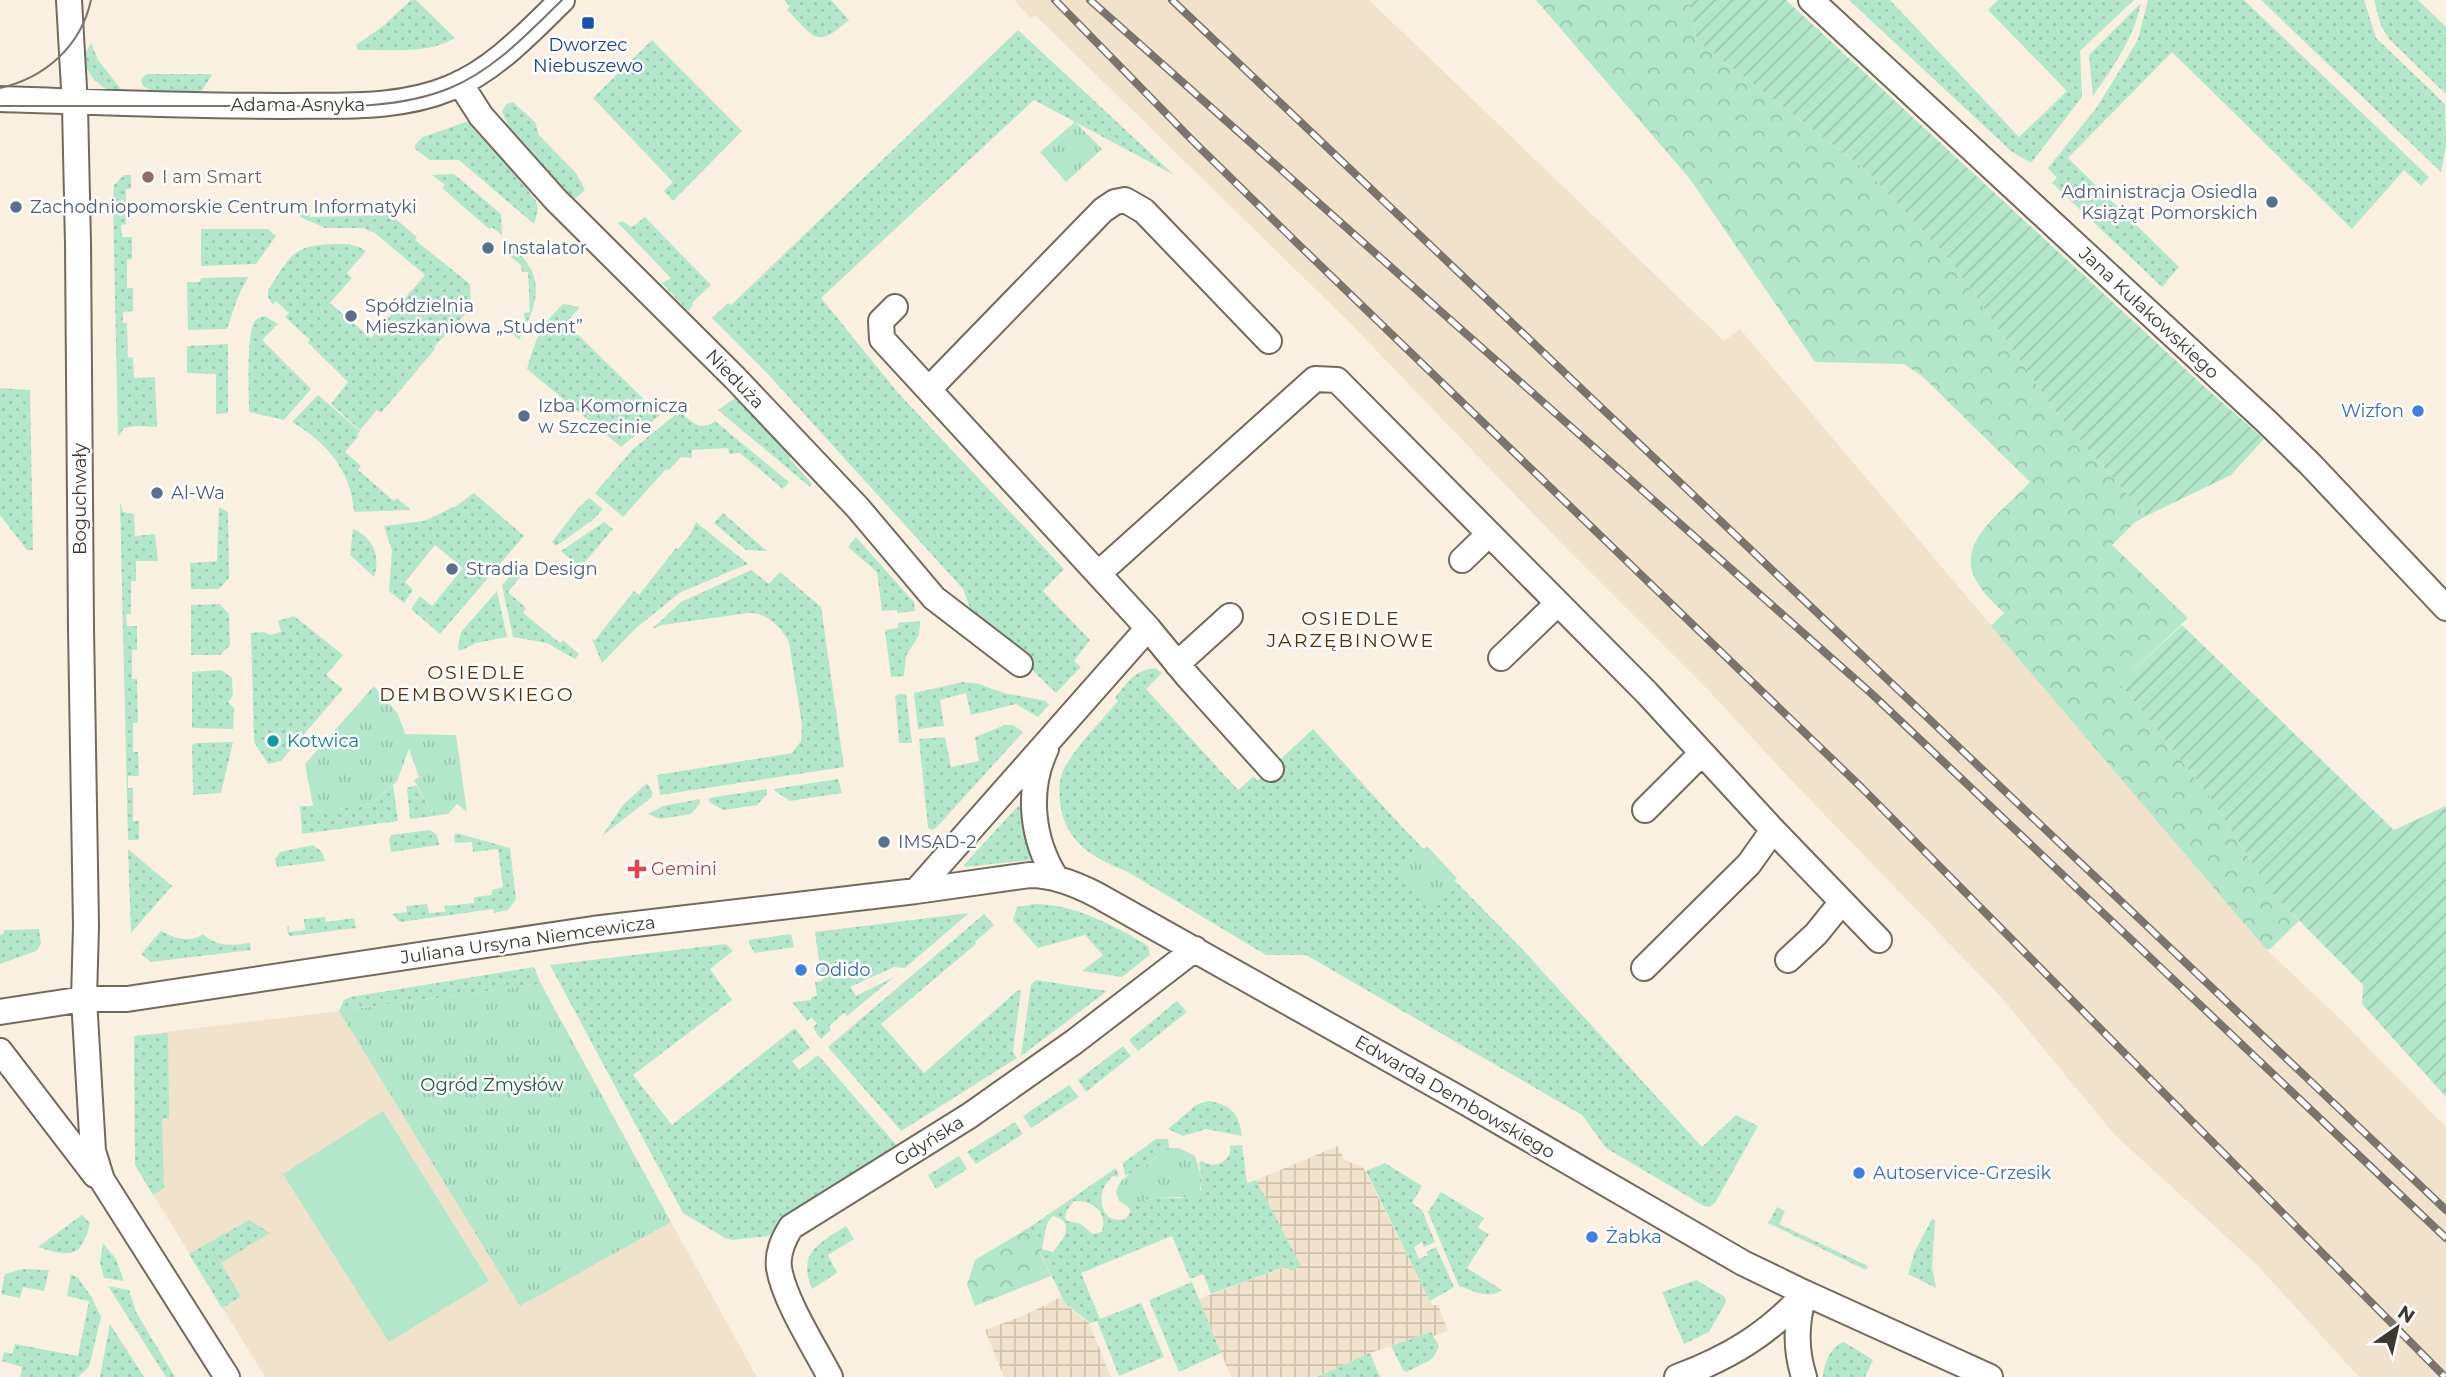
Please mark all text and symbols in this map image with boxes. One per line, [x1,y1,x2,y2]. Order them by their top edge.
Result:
marker: Dworzec Niebuszewo [580,15,596,31]
place label: Dworzec Niebuszewo [533,34,643,77]
street label: Adama Asnyka [231,94,365,116]
place label: I am Smart [162,166,262,188]
marker: I am Smart [140,169,156,185]
place label: Administracja Osiedla Książąt Pomorskich [2061,181,2258,224]
marker: Administracja Osiedla Książąt Pomorskich [2264,194,2280,210]
place label: Zachodniopomorskie Centrum Informatyki [30,196,417,218]
marker: Zachodniopomorskie Centrum Informatyki [8,199,24,215]
place label: Instalator [502,237,587,259]
marker: Instalator [480,240,496,256]
street label: Jana Kułakowskiego [2074,242,2224,384]
place label: Spółdzielnia Mieszkaniowa „Student” [365,295,583,338]
marker: Spółdzielnia Mieszkaniowa „Student” [343,308,359,324]
street label: Nieduża [701,345,769,413]
place label: Izba Komornicza w Szczecinie [538,395,688,438]
place label: Wizfon [2341,400,2404,422]
marker: Wizfon [2410,403,2426,419]
marker: Izba Komornicza w Szczecinie [516,408,532,424]
street label: Boguchwały [69,443,91,555]
place label: Al-Wa [171,482,225,504]
marker: Al-Wa [149,485,165,501]
place label: Stradia Design [466,558,598,580]
marker: Stradia Design [444,561,460,577]
district label: OSIEDLE JARZĘBINOWE [1266,607,1435,652]
district label: OSIEDLE DEMBOWSKIEGO [379,661,575,706]
place label: Kotwica [287,730,359,752]
marker: Kotwica [265,733,281,749]
place label: IMSAD-2 [898,831,977,853]
marker: IMSAD-2 [876,834,892,850]
place label: Gemini [651,858,717,880]
marker: Gemini [629,861,645,877]
street label: Juliana Ursyna Niemcewicza [398,911,657,969]
place label: Odido [815,959,871,981]
marker: Odido [793,962,809,978]
street label: Edwarda Dembowskiego [1351,1031,1559,1163]
park label: Ogród Zmysłów [420,1074,564,1096]
street label: Gdyńska [890,1111,968,1171]
place label: Autoservice-Grzesik [1873,1162,2052,1184]
marker: Autoservice-Grzesik [1851,1165,1867,1181]
place label: Żabka [1606,1226,1662,1248]
marker: Żabka [1584,1229,1600,1245]
north arrow [2362,1293,2432,1363]
text: N [2393,1300,2419,1328]

